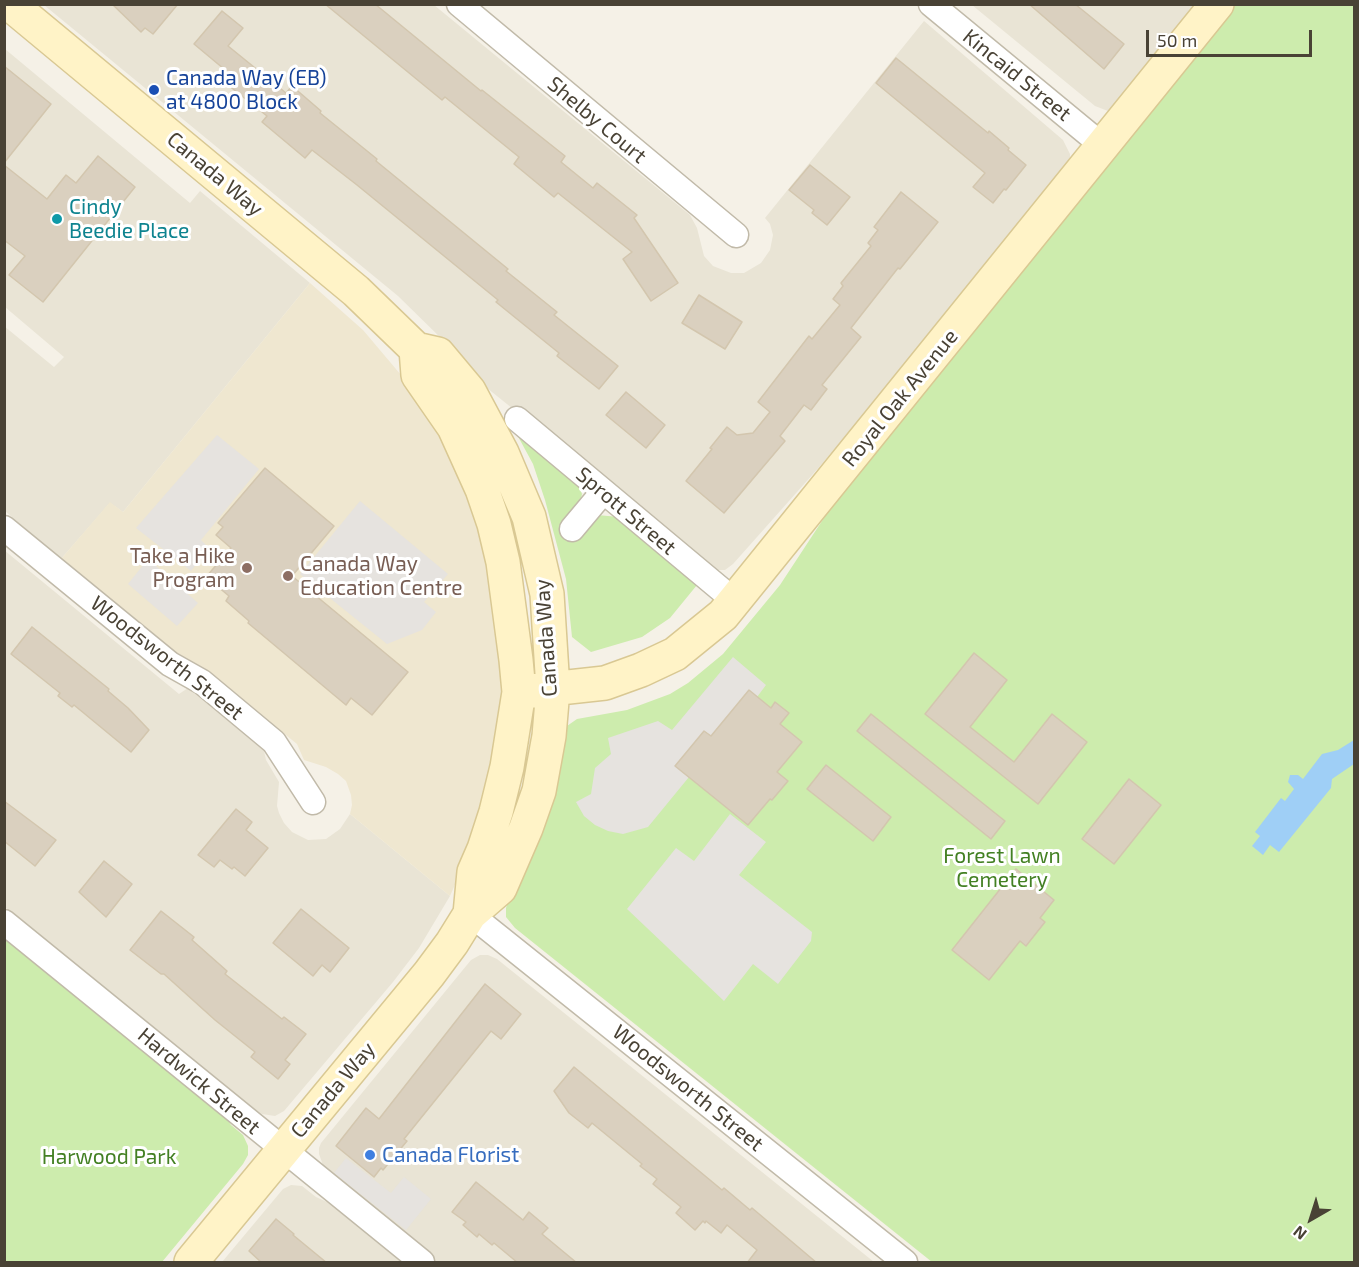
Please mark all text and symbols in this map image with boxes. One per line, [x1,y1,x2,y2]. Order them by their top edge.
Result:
scale bar [1149,18,1316,56]
street label: Kincaid Street [958,24,1076,126]
text: 50 m [1157,29,1197,51]
place label: Canada Way (EB) at 4800 Block [166,65,327,115]
street label: Shelby Court [542,71,652,169]
marker: Canada Way (EB) at 4800 Block [147,83,161,97]
street label: Canada Way [162,126,268,222]
place label: Cindy Beedie Place [69,194,189,244]
marker: Cindy Beedie Place [50,212,64,226]
street label: Royal Oak Avenue [837,324,963,472]
street label: Sprott Street [571,462,681,560]
place label: Take a Hike Program [130,543,235,593]
place label: Canada Way Education Centre [300,551,462,601]
marker: Take a Hike Program [240,561,254,575]
marker: Canada Way Education Centre [281,569,295,583]
street label: Canada Way [529,578,563,698]
street label: Woodsworth Street [86,591,248,725]
park label: Forest Lawn Cemetery [943,843,1061,893]
street label: Woodsworth Street [607,1019,769,1157]
street label: Hardwick Street [133,1022,265,1140]
street label: Canada Way [285,1037,381,1143]
place label: Canada Florist [382,1142,519,1168]
park label: Harwood Park [42,1144,176,1170]
marker: Canada Florist [363,1148,377,1162]
north arrow [1281,1189,1341,1249]
text: N [1289,1222,1310,1244]

